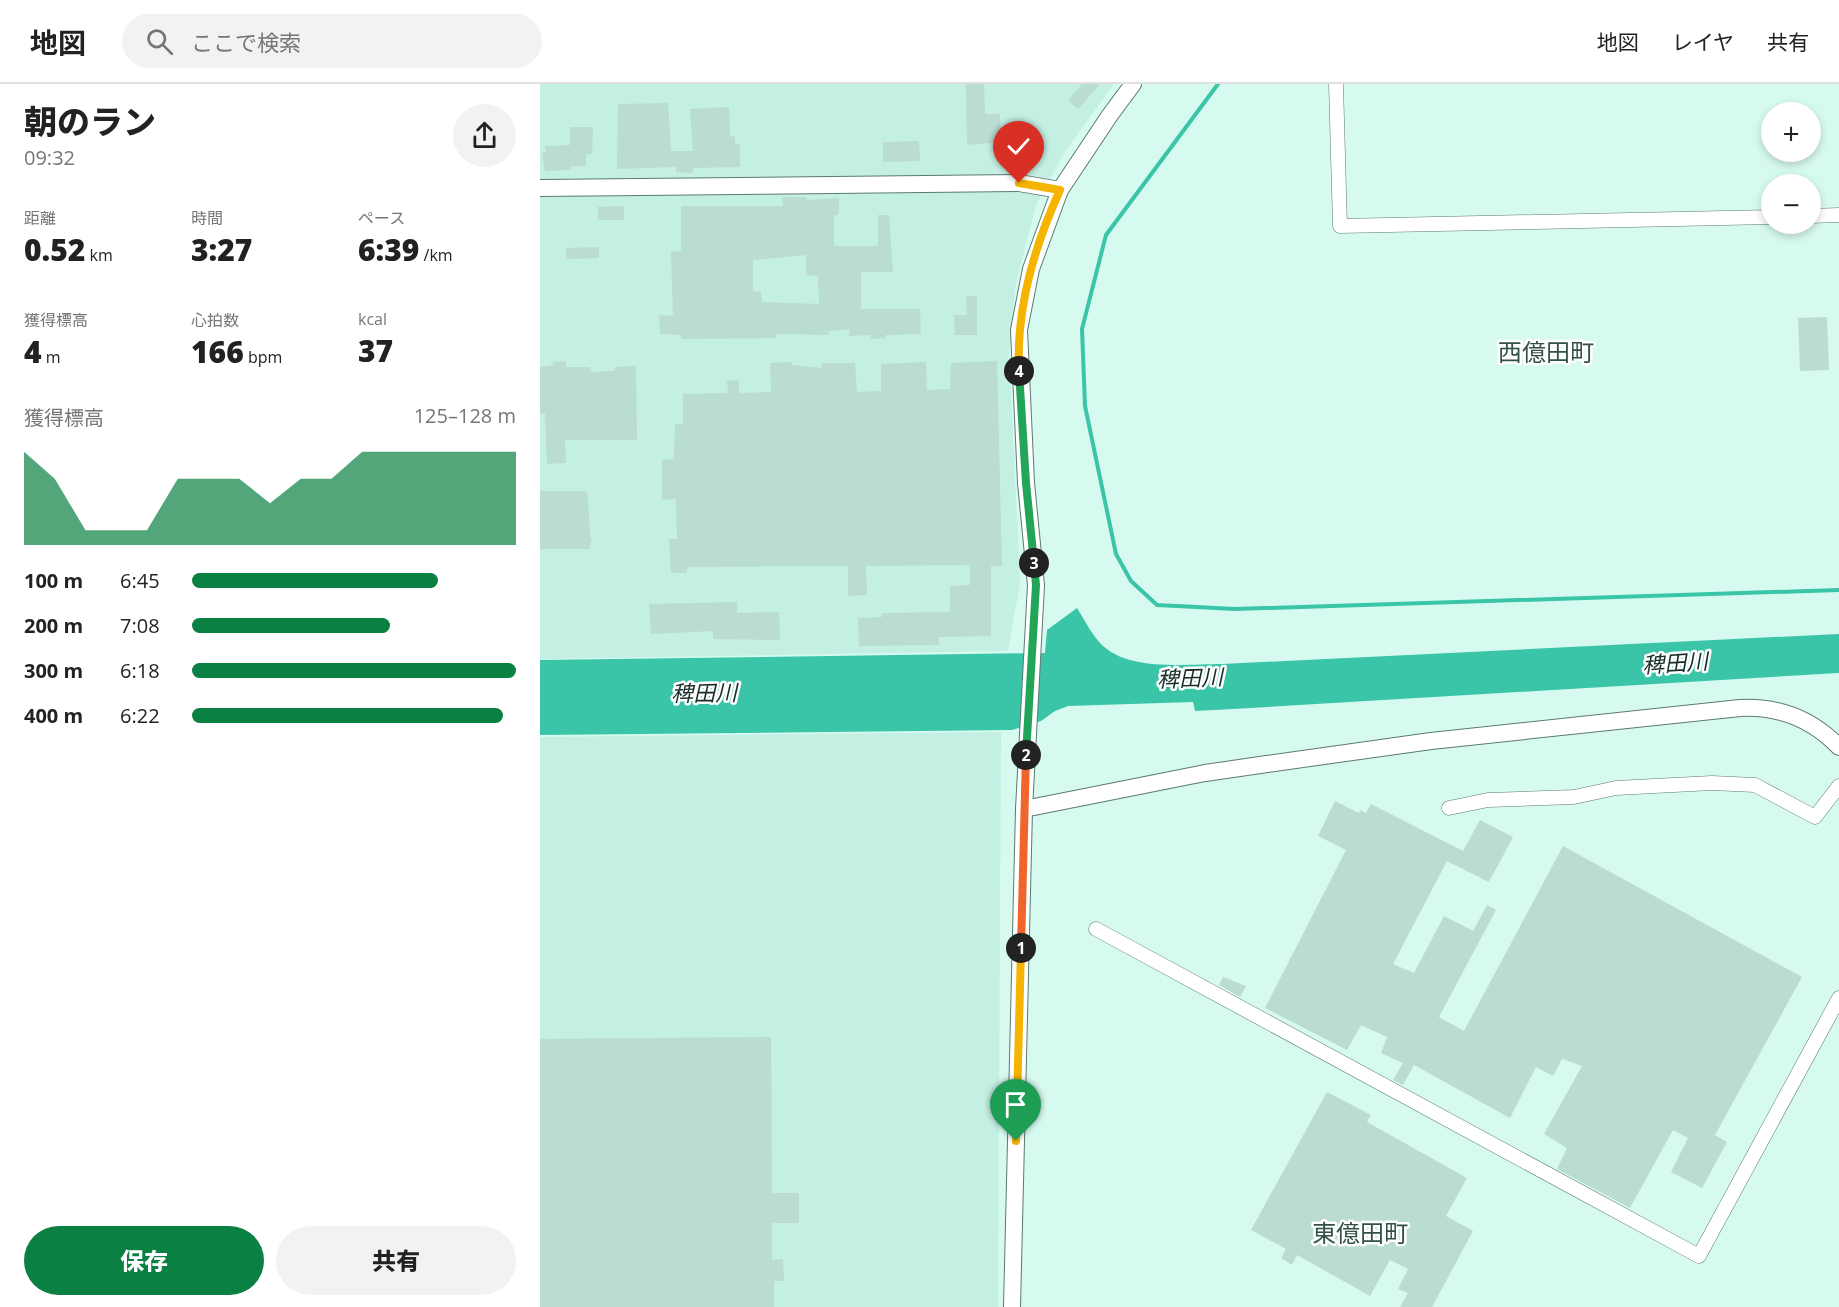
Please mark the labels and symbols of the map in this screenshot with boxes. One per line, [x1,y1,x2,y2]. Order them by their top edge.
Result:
pin [993,121,1044,183]
district label: 西億田町 [1498,335,1594,368]
pin: 4 [1004,356,1034,386]
pin: 3 [1019,548,1049,578]
water label: 稗田川 [1641,645,1711,679]
water label: 稗田川 [1156,661,1225,693]
water label: 稗田川 [671,676,739,708]
pin: 2 [1011,740,1041,770]
pin: 1 [1006,933,1036,963]
pin [990,1079,1041,1141]
district label: 東億田町 [1312,1216,1408,1249]

